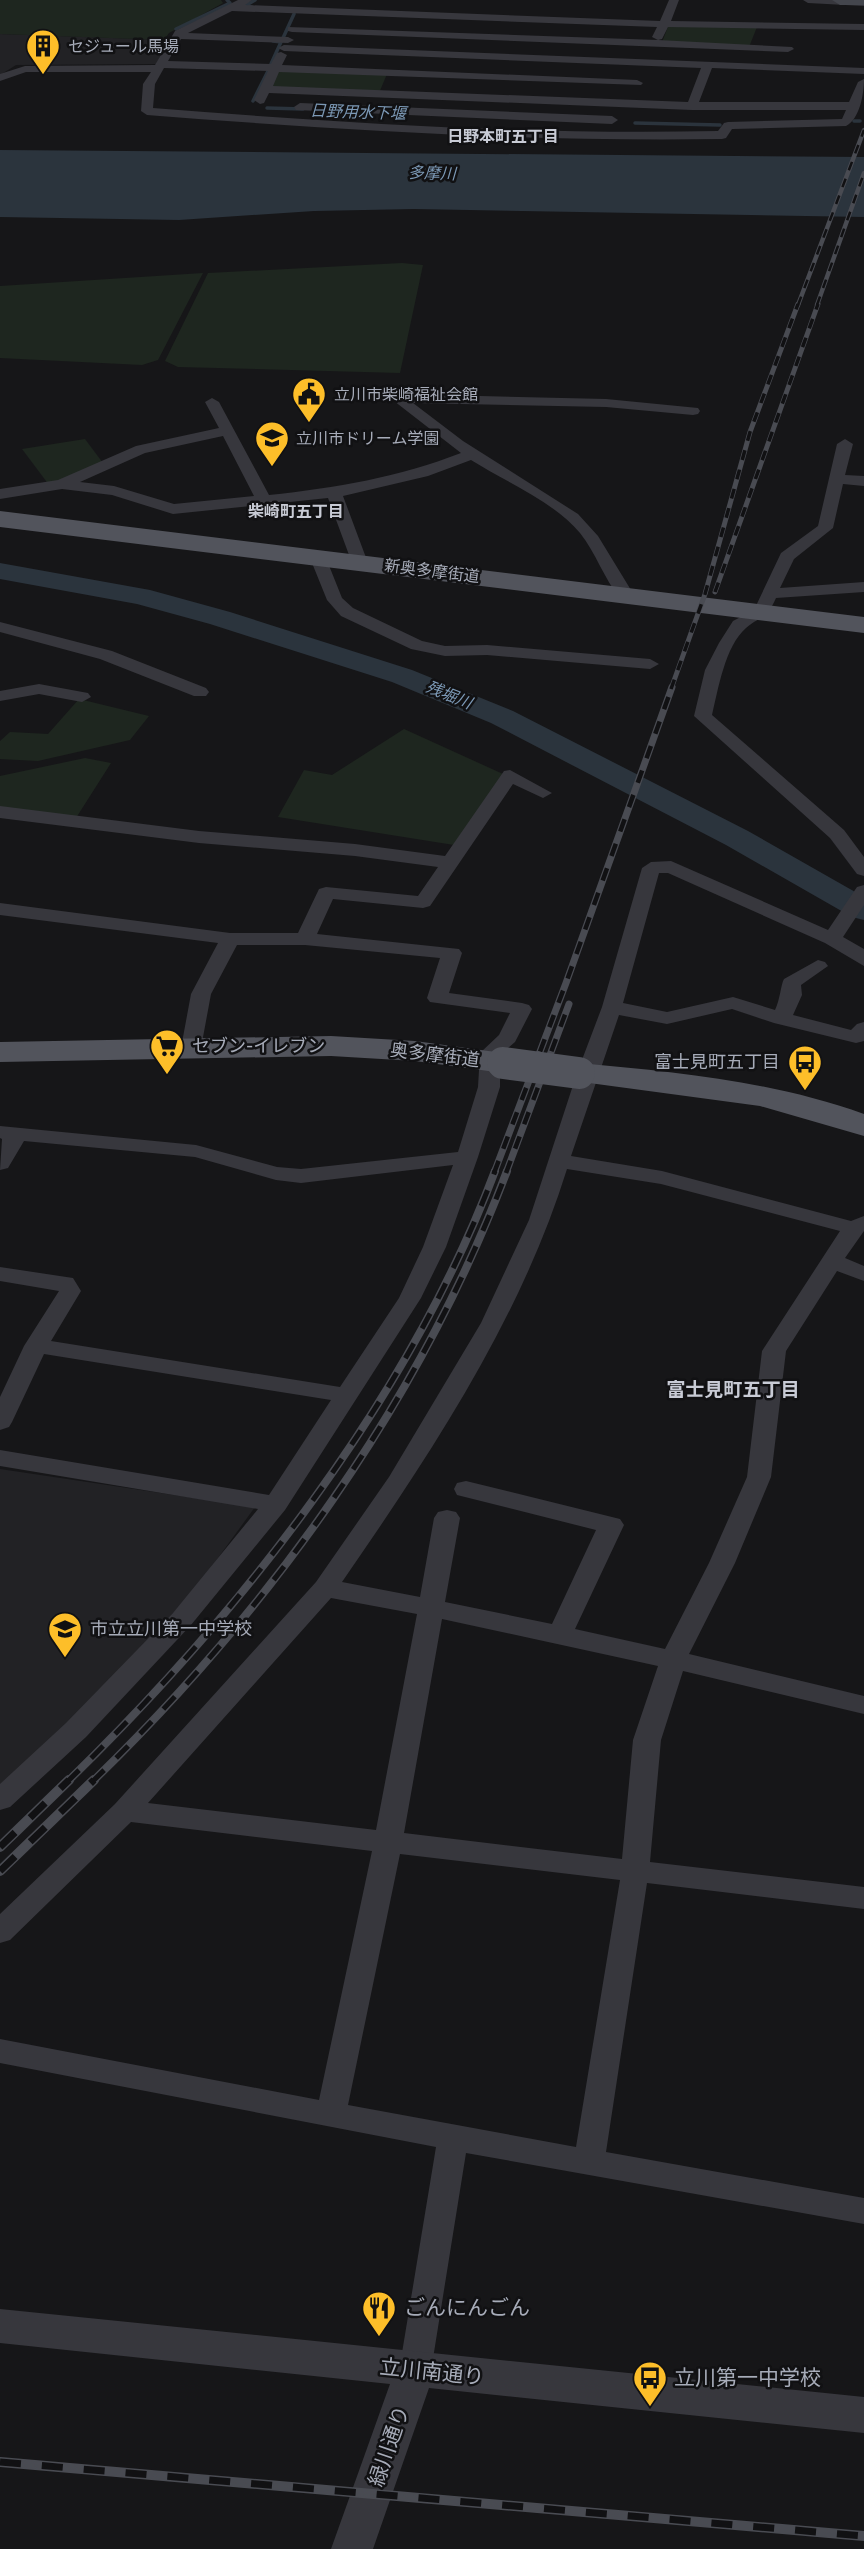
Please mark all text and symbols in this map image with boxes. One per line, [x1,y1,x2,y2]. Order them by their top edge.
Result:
building icon: セジュール馬場 [24,27,62,76]
place label: セジュール馬場 [68,37,179,56]
water label: 日野用水下堰 [310,101,409,123]
district label: 日野本町五丁目 [447,127,559,146]
water label: 多摩川 [408,163,458,183]
public building icon: 立川市柴崎福祉会館 [290,375,328,424]
place label: 立川市柴崎福祉会館 [334,385,478,404]
school or university icon: 立川市ドリーム学園 [253,419,291,468]
place label: 立川市ドリーム学園 [296,429,440,448]
district label: 柴崎町五丁目 [248,502,344,521]
street label: 新奥多摩街道 [383,556,481,586]
water label: 残堀川 [423,677,477,714]
supermarket icon: セブン-イレブン [148,1027,186,1076]
place label: セブン-イレブン [192,1035,325,1057]
street label: 奥多摩街道 [389,1039,481,1071]
bus stop icon: 富士見町五丁目 [786,1043,824,1092]
place label: 富士見町五丁目 [654,1051,780,1073]
district label: 富士見町五丁目 [666,1378,800,1401]
school or university icon: 市立立川第一中学校 [46,1610,84,1659]
place label: 市立立川第一中学校 [90,1618,252,1640]
restaurant icon: ごんにんごん [360,2289,398,2338]
place label: ごんにんごん [404,2295,530,2321]
street label: 立川南通り [378,2354,486,2390]
bus stop icon: 立川第一中学校 [631,2359,669,2408]
place label: 立川第一中学校 [674,2365,821,2391]
street label: 緑川通り [363,2402,415,2490]

